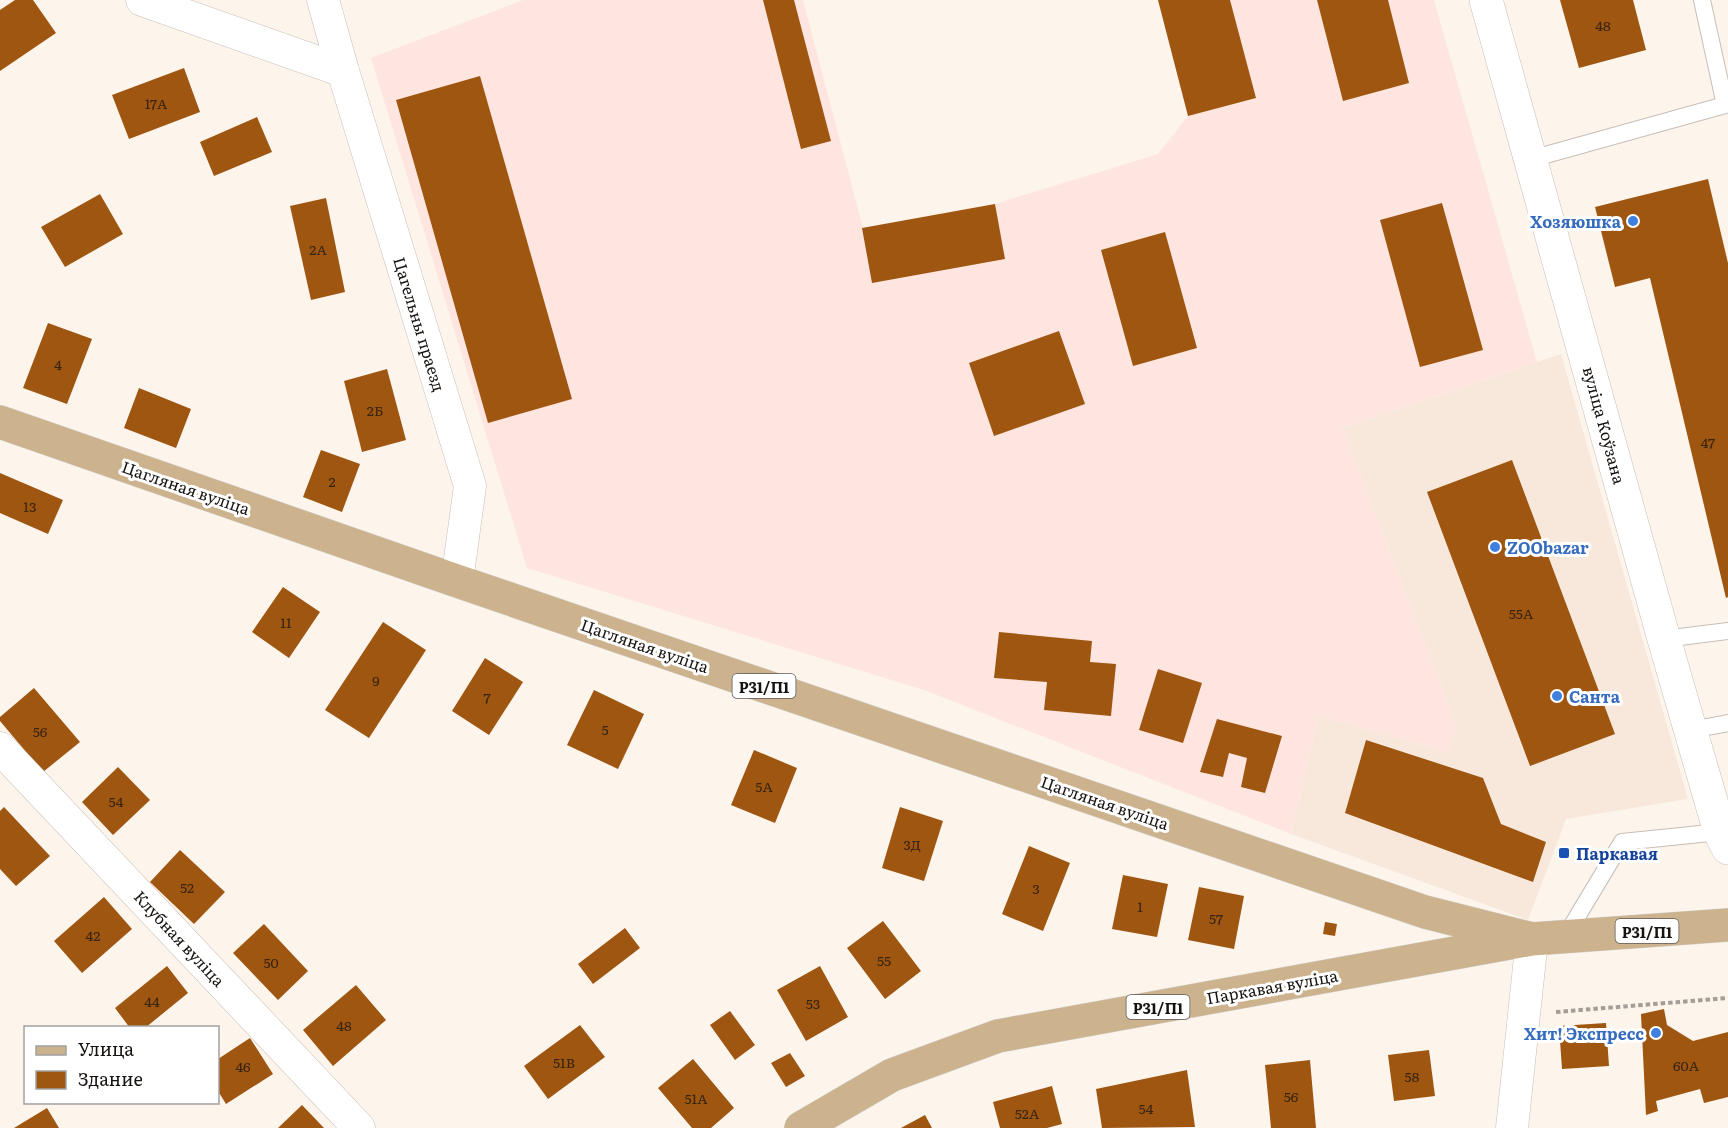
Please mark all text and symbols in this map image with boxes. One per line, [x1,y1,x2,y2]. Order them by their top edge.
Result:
house number: 48 [1595,15,1611,35]
house number: 17А [145,93,168,113]
place label: Хозяюшка [1530,209,1622,233]
marker: Хозяюшка [1626,214,1640,228]
house number: 2А [309,239,327,259]
street label: Цагельны праезд [388,254,452,394]
house number: 4 [54,354,62,374]
street label: вуліца Коўзана [1578,363,1632,487]
house number: 2Б [367,400,383,420]
house number: 47 [1701,432,1715,452]
street label: Цагляная вуліца [119,454,254,520]
house number: 2 [328,471,336,491]
house number: 13 [23,496,37,516]
place label: ZOObazar [1507,535,1589,559]
marker: ZOObazar [1488,540,1502,554]
house number: 55А [1509,603,1534,623]
house number: 11 [280,612,292,632]
street label: Цагляная вуліца [578,612,713,678]
house number: 9 [372,670,380,690]
road number: Р31/П1 [732,674,795,698]
place label: Санта [1569,684,1621,708]
house number: 7 [483,687,491,707]
marker: Санта [1550,689,1564,703]
house number: 5 [601,719,609,739]
house number: 56 [33,721,48,741]
street label: Цагляная вуліца [1038,769,1173,835]
house number: 5А [755,776,773,796]
house number: 54 [109,791,124,811]
house number: 3Д [903,834,921,854]
place label: Паркавая [1576,841,1658,865]
marker: Паркавая [1557,846,1571,860]
house number: 52 [180,877,194,897]
house number: 3 [1032,878,1040,898]
street label: Клубная вуліца [129,885,231,992]
house number: 1 [1137,896,1143,916]
house number: 57 [1209,908,1223,928]
road number: Р31/П1 [1616,919,1678,943]
house number: 42 [86,925,100,945]
house number: 55 [877,950,891,970]
house number: 50 [263,952,279,972]
street label: Паркавая вуліца [1204,963,1340,1009]
house number: 44 [144,991,160,1011]
house number: 53 [806,993,820,1013]
road number: Р31/П1 [1126,995,1190,1019]
house number: 48 [336,1015,352,1035]
place label: Хит! Экспресс [1524,1021,1644,1045]
legend [24,1026,219,1104]
marker: Хит! Экспресс [1649,1026,1663,1040]
text: Улица [78,1035,134,1062]
house number: 51В [553,1052,575,1072]
house number: 60А [1673,1055,1700,1075]
house number: 46 [235,1056,251,1076]
text: Здание [78,1065,143,1092]
house number: 58 [1405,1066,1420,1086]
house number: 56 [1284,1086,1299,1106]
house number: 51А [684,1088,708,1108]
house number: 54 [1139,1098,1154,1118]
house number: 52А [1015,1103,1040,1123]

